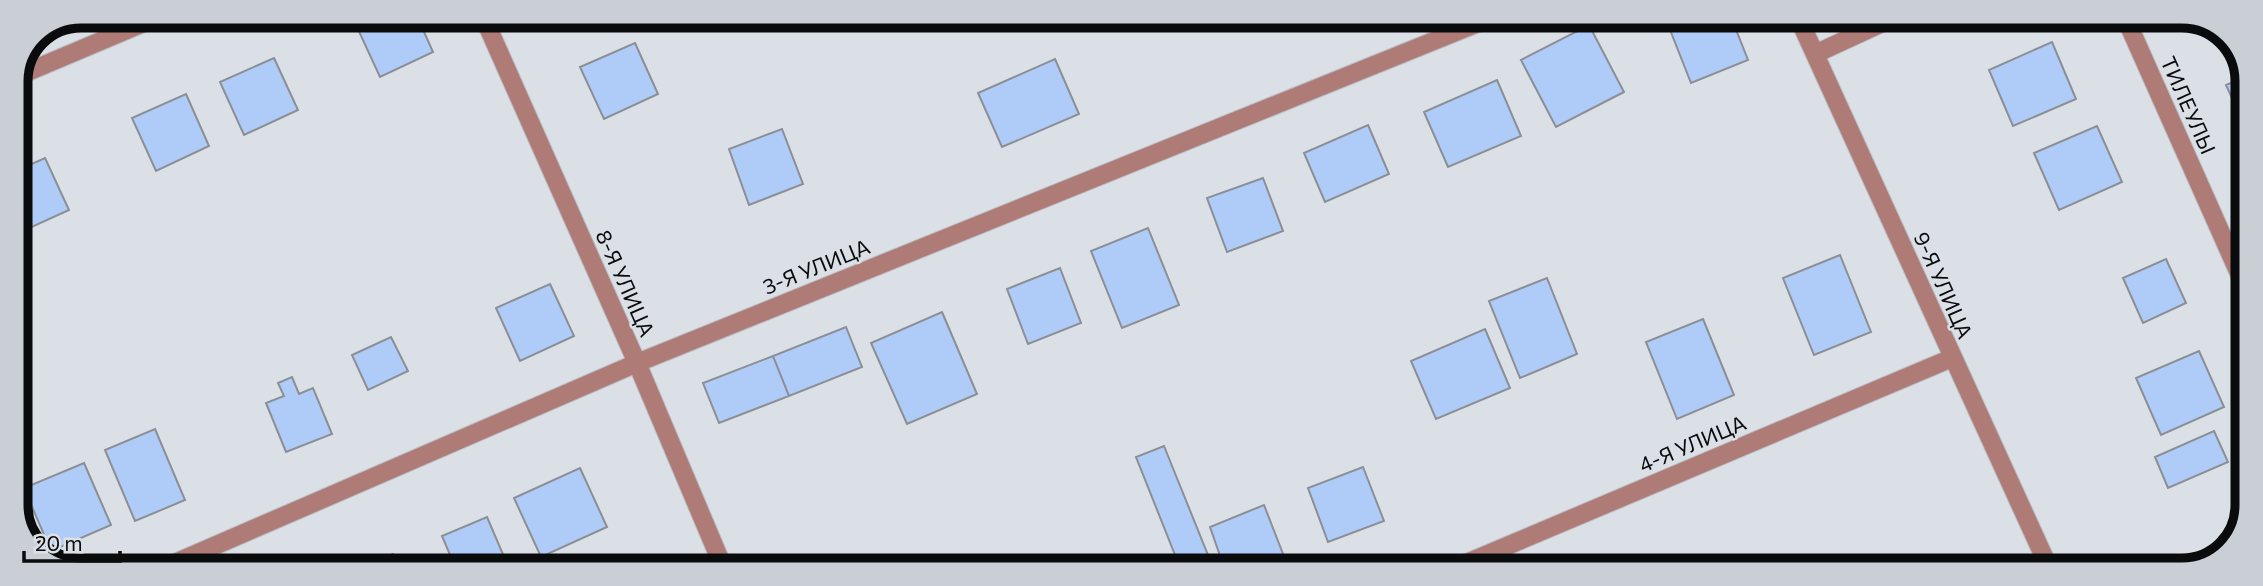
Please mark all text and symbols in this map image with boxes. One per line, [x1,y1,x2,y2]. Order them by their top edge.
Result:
street label: ТИЛЕУЛЫ [2156,52,2222,158]
street label: 8-Я УЛИЦА [591,226,661,340]
street label: 9-Я УЛИЦА [1909,228,1979,342]
street label: 3-Я УЛИЦА [759,233,873,299]
street label: 4-Я УЛИЦА [1635,409,1749,477]
scale bar [24,520,121,564]
text: 20 m [35,530,83,555]

